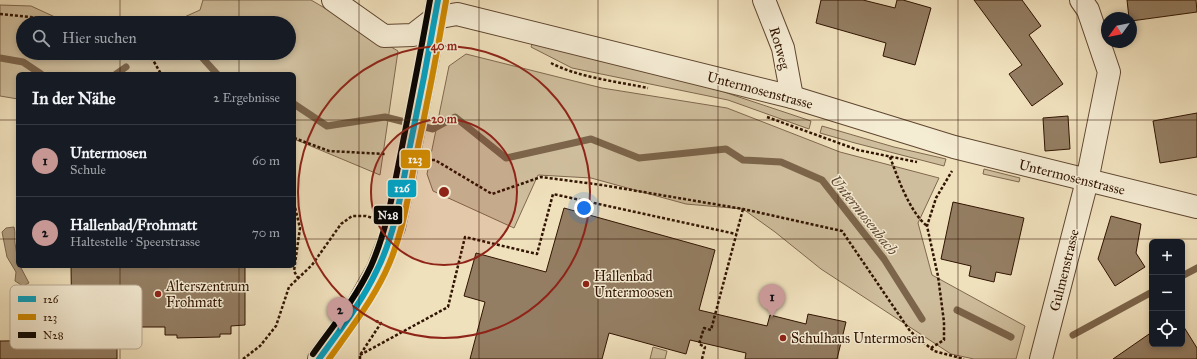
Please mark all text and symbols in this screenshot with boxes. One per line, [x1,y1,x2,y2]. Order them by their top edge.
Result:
north arrow [1101,12,1137,48]
search box [16,16,296,60]
street label: Rotweg [765,25,794,72]
icon: search [30,27,52,49]
text: Hier suchen [62,29,137,47]
text: 40 m [431,39,458,54]
street label: Untermosenstrasse [705,68,815,113]
text: In der Nähe [32,88,116,109]
text: 2 Ergebnisse [213,90,280,106]
text: 20 m [431,112,458,126]
text: Untermosen [70,144,147,162]
line badge: 123 [400,149,431,169]
text: 1 [42,153,48,169]
text: 60 m [252,153,280,169]
text: 123 [408,153,422,167]
street label: Untermosenstrasse [1017,156,1127,199]
text: Schule [70,162,106,178]
water label: Untermosenbach [826,171,902,259]
line badge: 126 [387,179,417,198]
text: 126 [394,182,411,195]
centre of rings [437,185,451,199]
your location [574,198,594,218]
line badge: N28 [373,205,403,225]
text: N28 [378,209,398,222]
text: Hallenbad/Frohmatt [70,216,197,234]
text: 2 [42,225,48,241]
text: 70 m [252,225,280,241]
street label: Gulmenstrasse [1046,227,1083,313]
text: Haltestelle · Speerstrasse [70,234,200,250]
map controls [1149,239,1185,347]
button: + [1149,239,1185,275]
place label: Hallenbad Untermoosen [594,268,673,301]
button: − [1149,275,1185,311]
place label: Alterszentrum Frohmatt [165,278,250,311]
marker: Hallenbad Untermoosen [581,279,591,289]
pin: 1 [759,284,785,317]
legend [10,285,142,349]
marker: Alterszentrum Frohmatt [153,289,163,299]
text: 126 [43,293,59,306]
pin: 2 [327,297,353,330]
text: 123 [43,311,57,324]
button: locate [1149,311,1185,347]
text: N28 [43,329,64,342]
place label: Schulhaus Untermosen [791,330,925,347]
marker: Schulhaus Untermosen [778,333,788,343]

